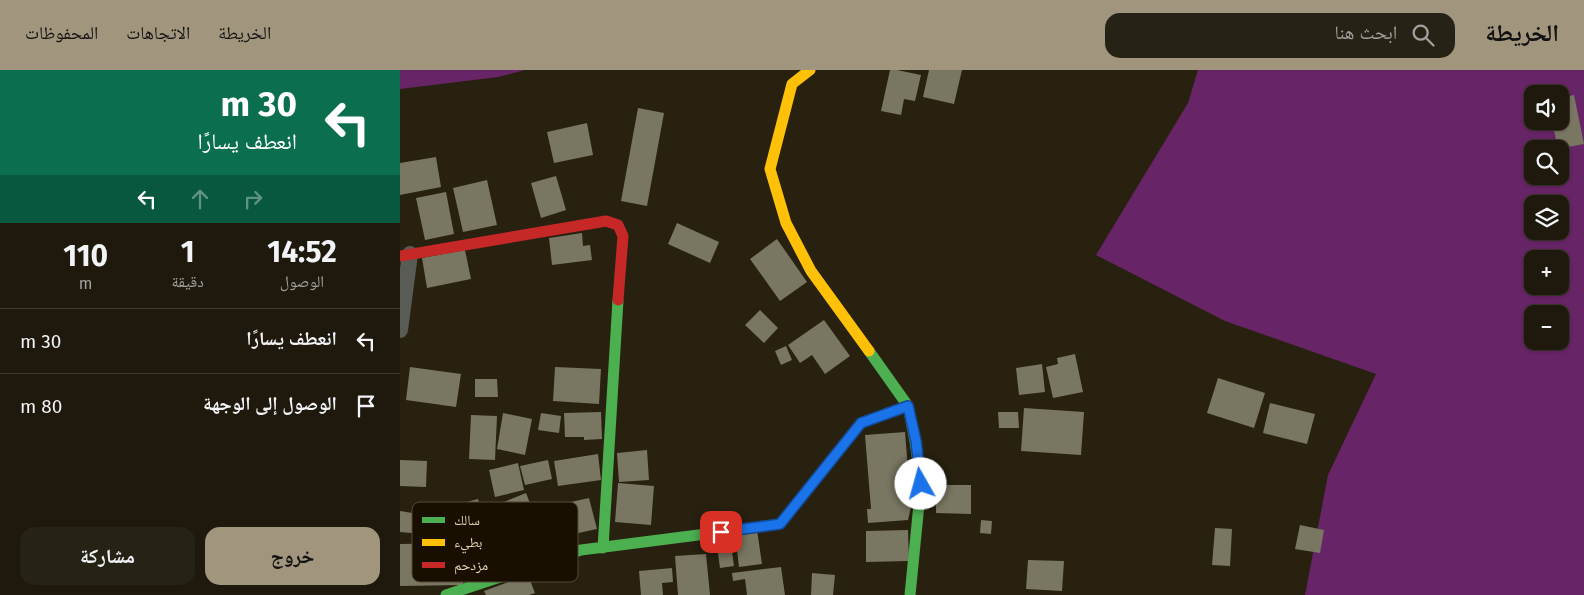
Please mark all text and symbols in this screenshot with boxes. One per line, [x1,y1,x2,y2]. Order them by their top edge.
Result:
search box [1105,13,1455,58]
text: الخريطة [1485,19,1559,47]
text: ابحث هنا [1334,21,1397,44]
icon: search [1409,21,1437,49]
text: المحفوظات [25,22,98,44]
text: الاتجاهات [126,22,190,44]
text: الخريطة [218,22,271,44]
text: 30 m [220,83,297,125]
map controls [1524,85,1569,350]
button: sound [1524,85,1569,130]
icon: left [315,90,380,155]
text: انعطف يسارًا [198,128,297,155]
button: search [1524,140,1569,185]
icon: left [133,185,161,213]
icon: ahead [186,185,214,213]
icon: right [239,185,267,213]
button: layers [1524,195,1569,240]
text: 1 [181,234,195,270]
text: 14:52 [267,234,337,270]
text: 110 [63,238,108,274]
button: + [1524,250,1569,295]
text: دقيقة [171,272,204,291]
text: الوصول [280,272,324,291]
text: m [79,274,93,293]
button: − [1524,305,1569,350]
text: انعطف يسارًا [246,327,337,350]
icon: left [352,327,380,355]
text: 30 m [20,330,61,353]
text: الوصول إلى الوجهة [203,392,337,415]
icon: arrive [352,392,380,420]
text: 80 m [20,395,62,418]
position arrow [894,457,946,509]
legend [412,502,578,582]
pin [700,511,742,553]
text: سالك [454,512,480,529]
icon: arrive [707,518,735,546]
button: مشاركة [20,527,195,585]
button: خروج [205,527,380,585]
text: بطيء [454,534,483,554]
text: مزدحم [454,557,488,575]

